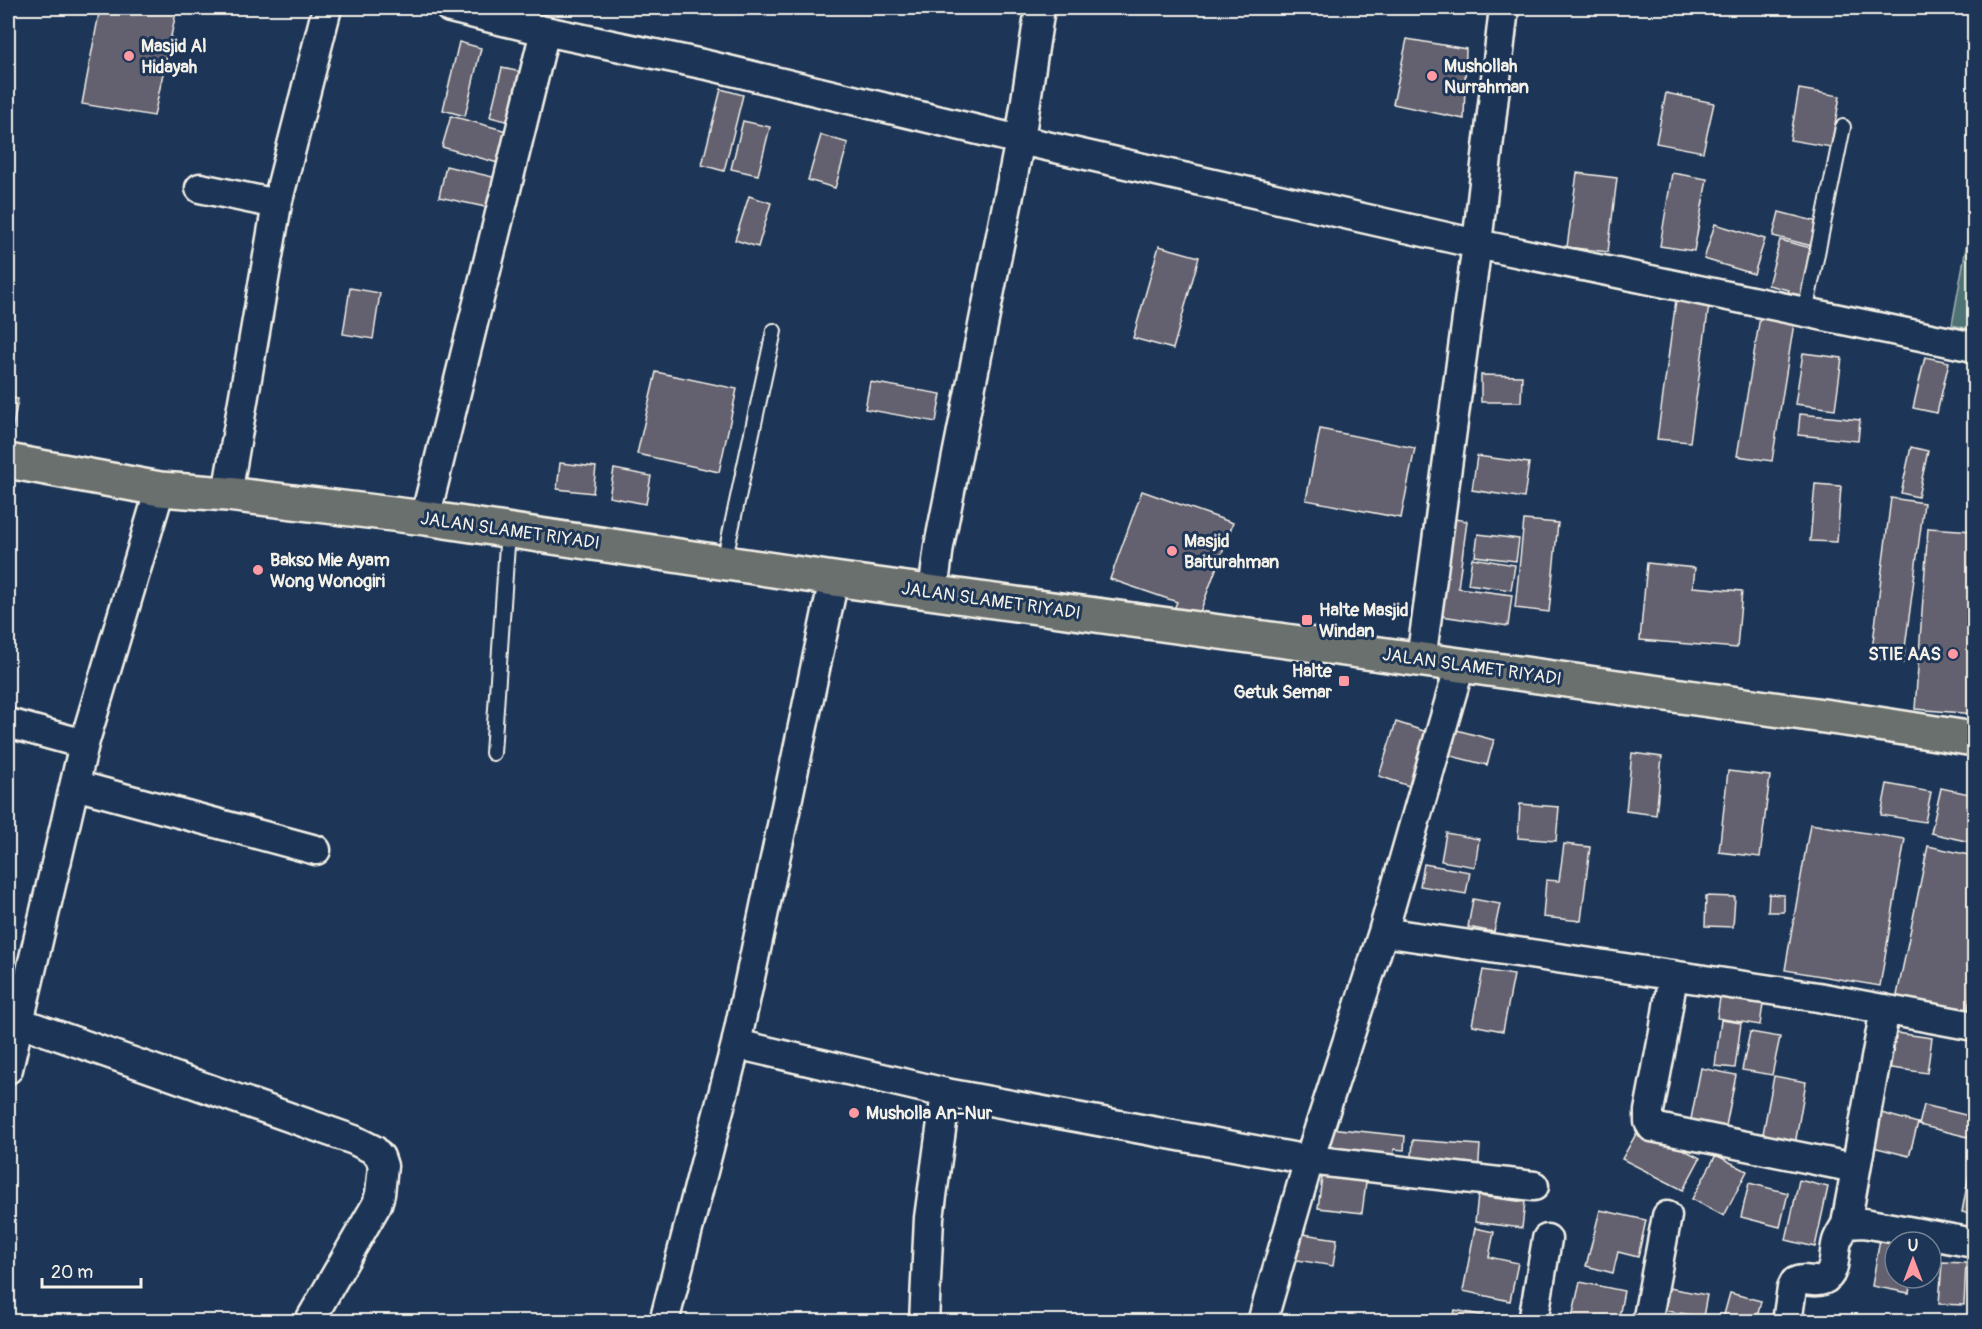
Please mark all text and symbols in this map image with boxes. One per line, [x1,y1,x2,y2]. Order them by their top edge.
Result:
place label: Masjid Al Hidayah [141,35,206,79]
marker: Masjid Al Hidayah [122,49,136,63]
place label: Mushollah Nurrahman [1444,55,1529,99]
marker: Mushollah Nurrahman [1425,69,1439,83]
street label: JALAN SLAMET RIYADI [419,507,601,555]
place label: Masjid Baiturahman [1184,530,1279,574]
marker: Masjid Baiturahman [1165,544,1179,558]
place label: Bakso Mie Ayam Wong Wonogiri [270,549,390,593]
marker: Bakso Mie Ayam Wong Wonogiri [251,563,265,577]
street label: JALAN SLAMET RIYADI [900,577,1082,625]
place label: Halte Masjid Windan [1319,599,1409,643]
marker: Halte Masjid Windan [1300,613,1314,627]
street label: JALAN SLAMET RIYADI [1381,643,1563,691]
place label: STIE AAS [1868,643,1941,666]
marker: STIE AAS [1946,647,1960,661]
place label: Halte Getuk Semar [1234,660,1333,704]
marker: Halte Getuk Semar [1337,674,1351,688]
place label: Musholla An-Nur [866,1102,993,1125]
marker: Musholla An-Nur [847,1106,861,1120]
north arrow [1883,1230,1943,1290]
text: U [1908,1236,1919,1256]
scale bar [42,1251,141,1289]
text: 20 m [51,1261,93,1284]

